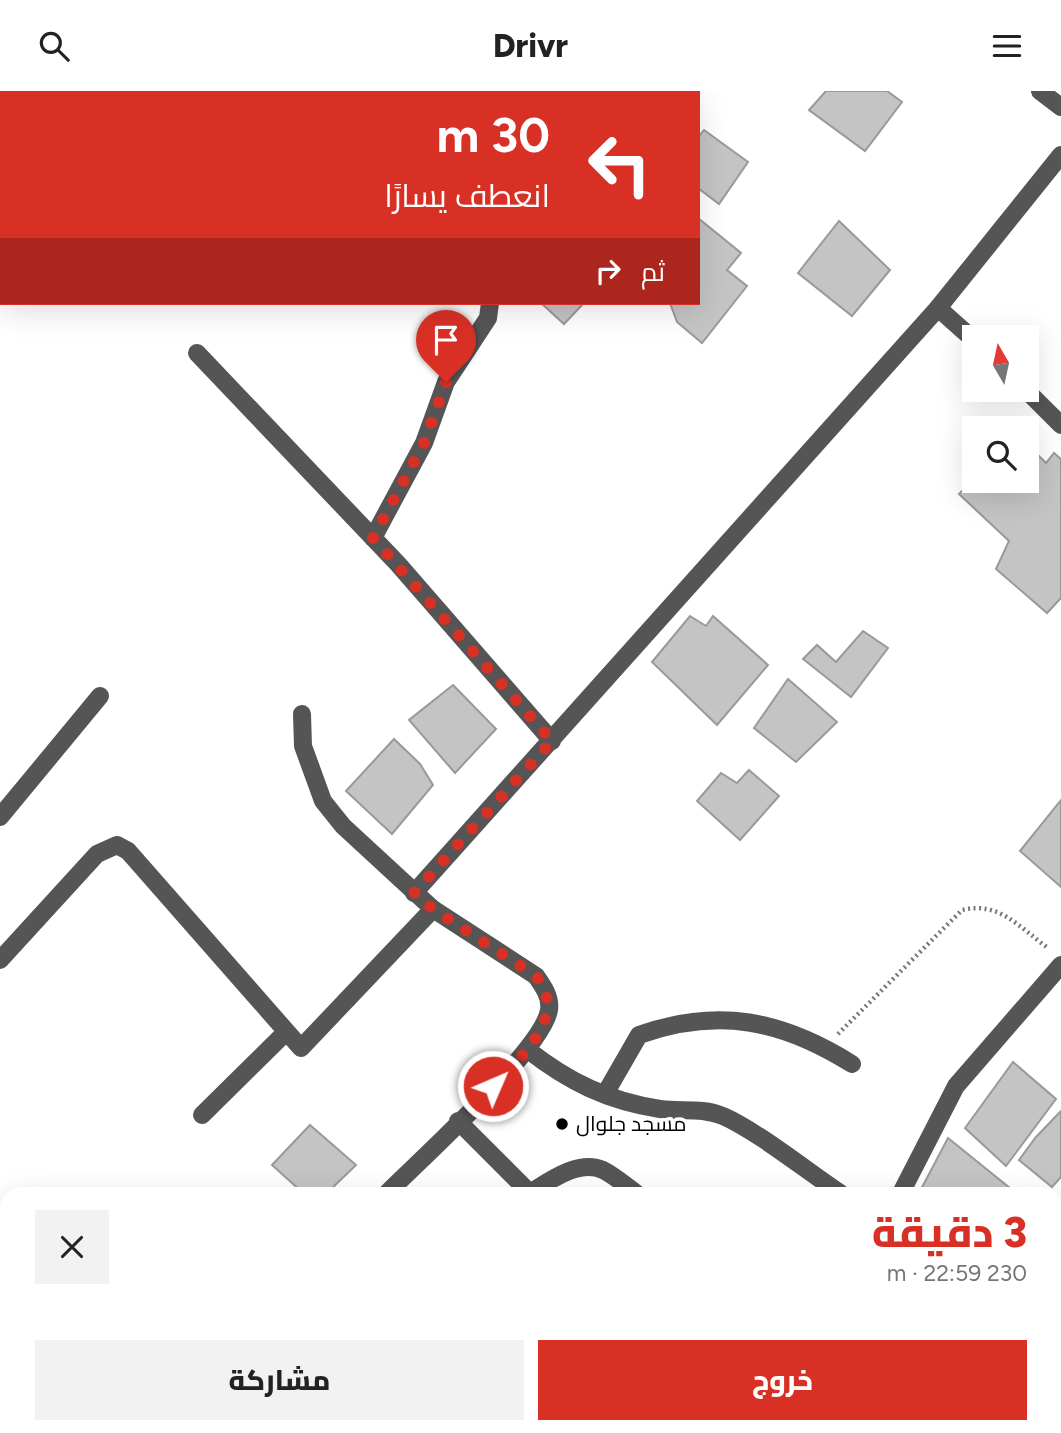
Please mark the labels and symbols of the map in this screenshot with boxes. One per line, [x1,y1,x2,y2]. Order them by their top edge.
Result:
pin [416,310,476,382]
north arrow [962,325,1040,403]
position arrow [456,1049,530,1123]
place label: مسجد جلوال [576,1111,687,1137]
marker: مسجد جلوال [554,1116,570,1132]

